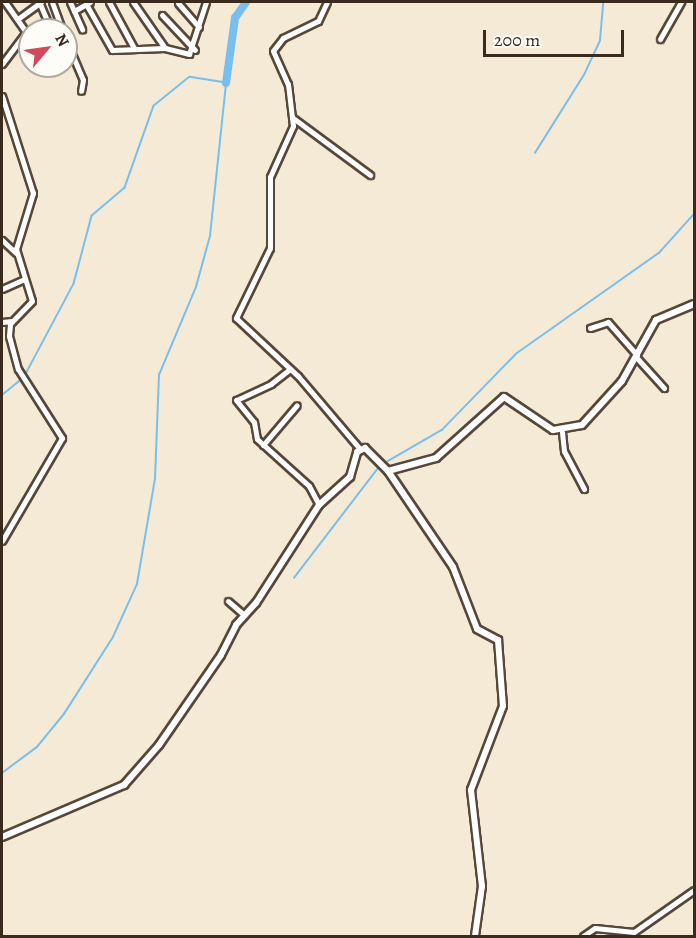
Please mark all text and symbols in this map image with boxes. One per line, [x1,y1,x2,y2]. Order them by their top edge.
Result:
north arrow [18,18,78,78]
scale bar [486,18,627,56]
text: 200 m [494,28,540,52]
text: N [50,30,74,51]

